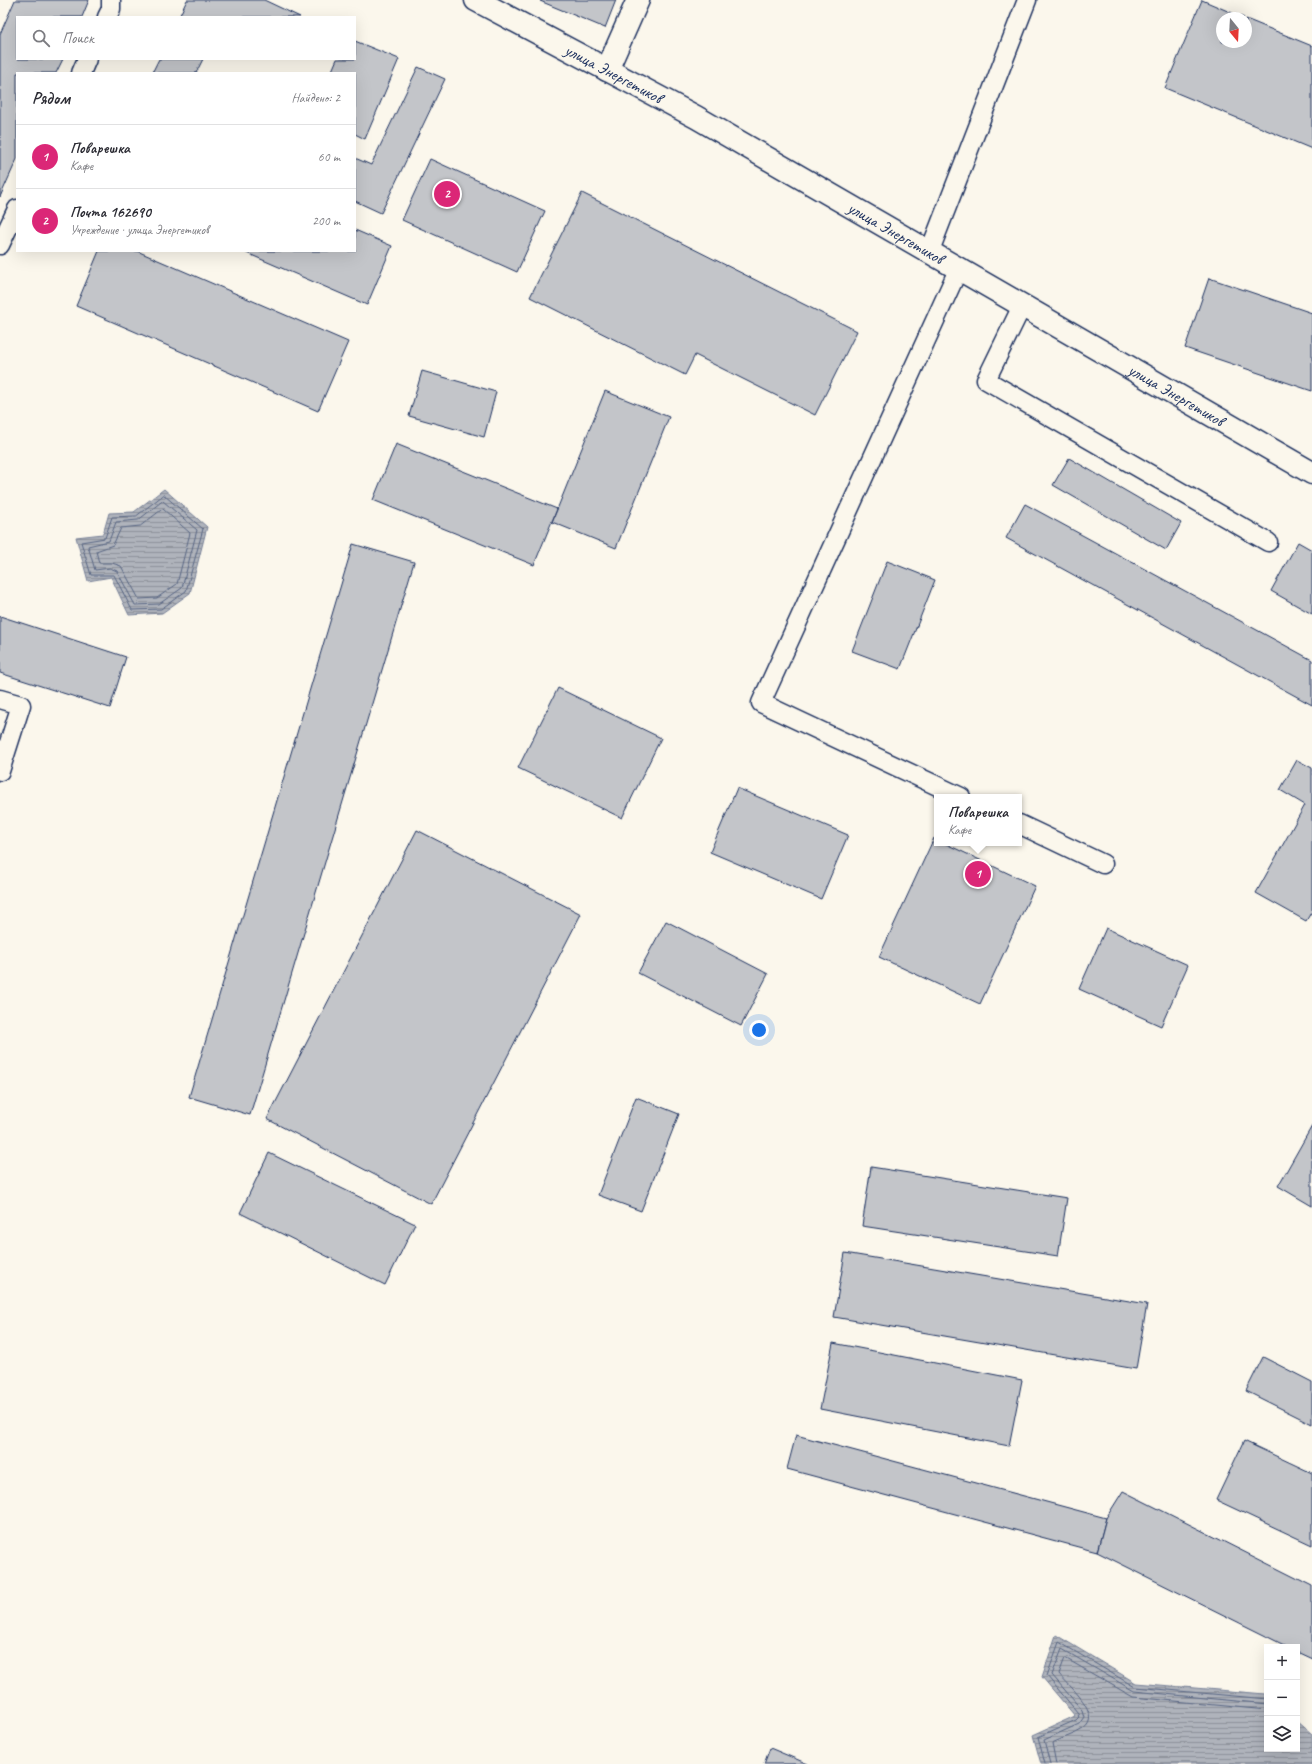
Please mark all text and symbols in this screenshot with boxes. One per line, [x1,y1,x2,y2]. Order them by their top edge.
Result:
north arrow [1216,12,1252,48]
search box [16,16,356,60]
icon: search [30,27,52,49]
text: Поиск [62,29,94,48]
street label: улица Энергетиков [561,38,669,109]
text: Рядом [32,88,70,109]
text: Найдено: 2 [292,90,340,106]
text: Поварешка [70,139,130,158]
text: 1 [42,149,48,165]
text: 60 m [318,149,340,165]
text: Кафе [70,158,93,174]
pin: 2 [434,179,460,209]
street label: улица Энергетиков [843,196,950,270]
text: Почта 162690 [70,203,151,222]
text: 2 [42,213,48,229]
text: 200 m [312,213,340,229]
text: Учреждение · улица Энергетиков [70,222,209,238]
street label: улица Энергетиков [1124,358,1231,432]
popup [934,794,1022,846]
text: Поварешка [948,803,1008,822]
text: Кафе [948,822,971,838]
pin: 1 [965,859,991,889]
your location [749,1020,769,1040]
map controls [1264,1644,1300,1752]
button: + [1264,1644,1300,1680]
button: − [1264,1680,1300,1716]
button: layers [1264,1716,1300,1752]

